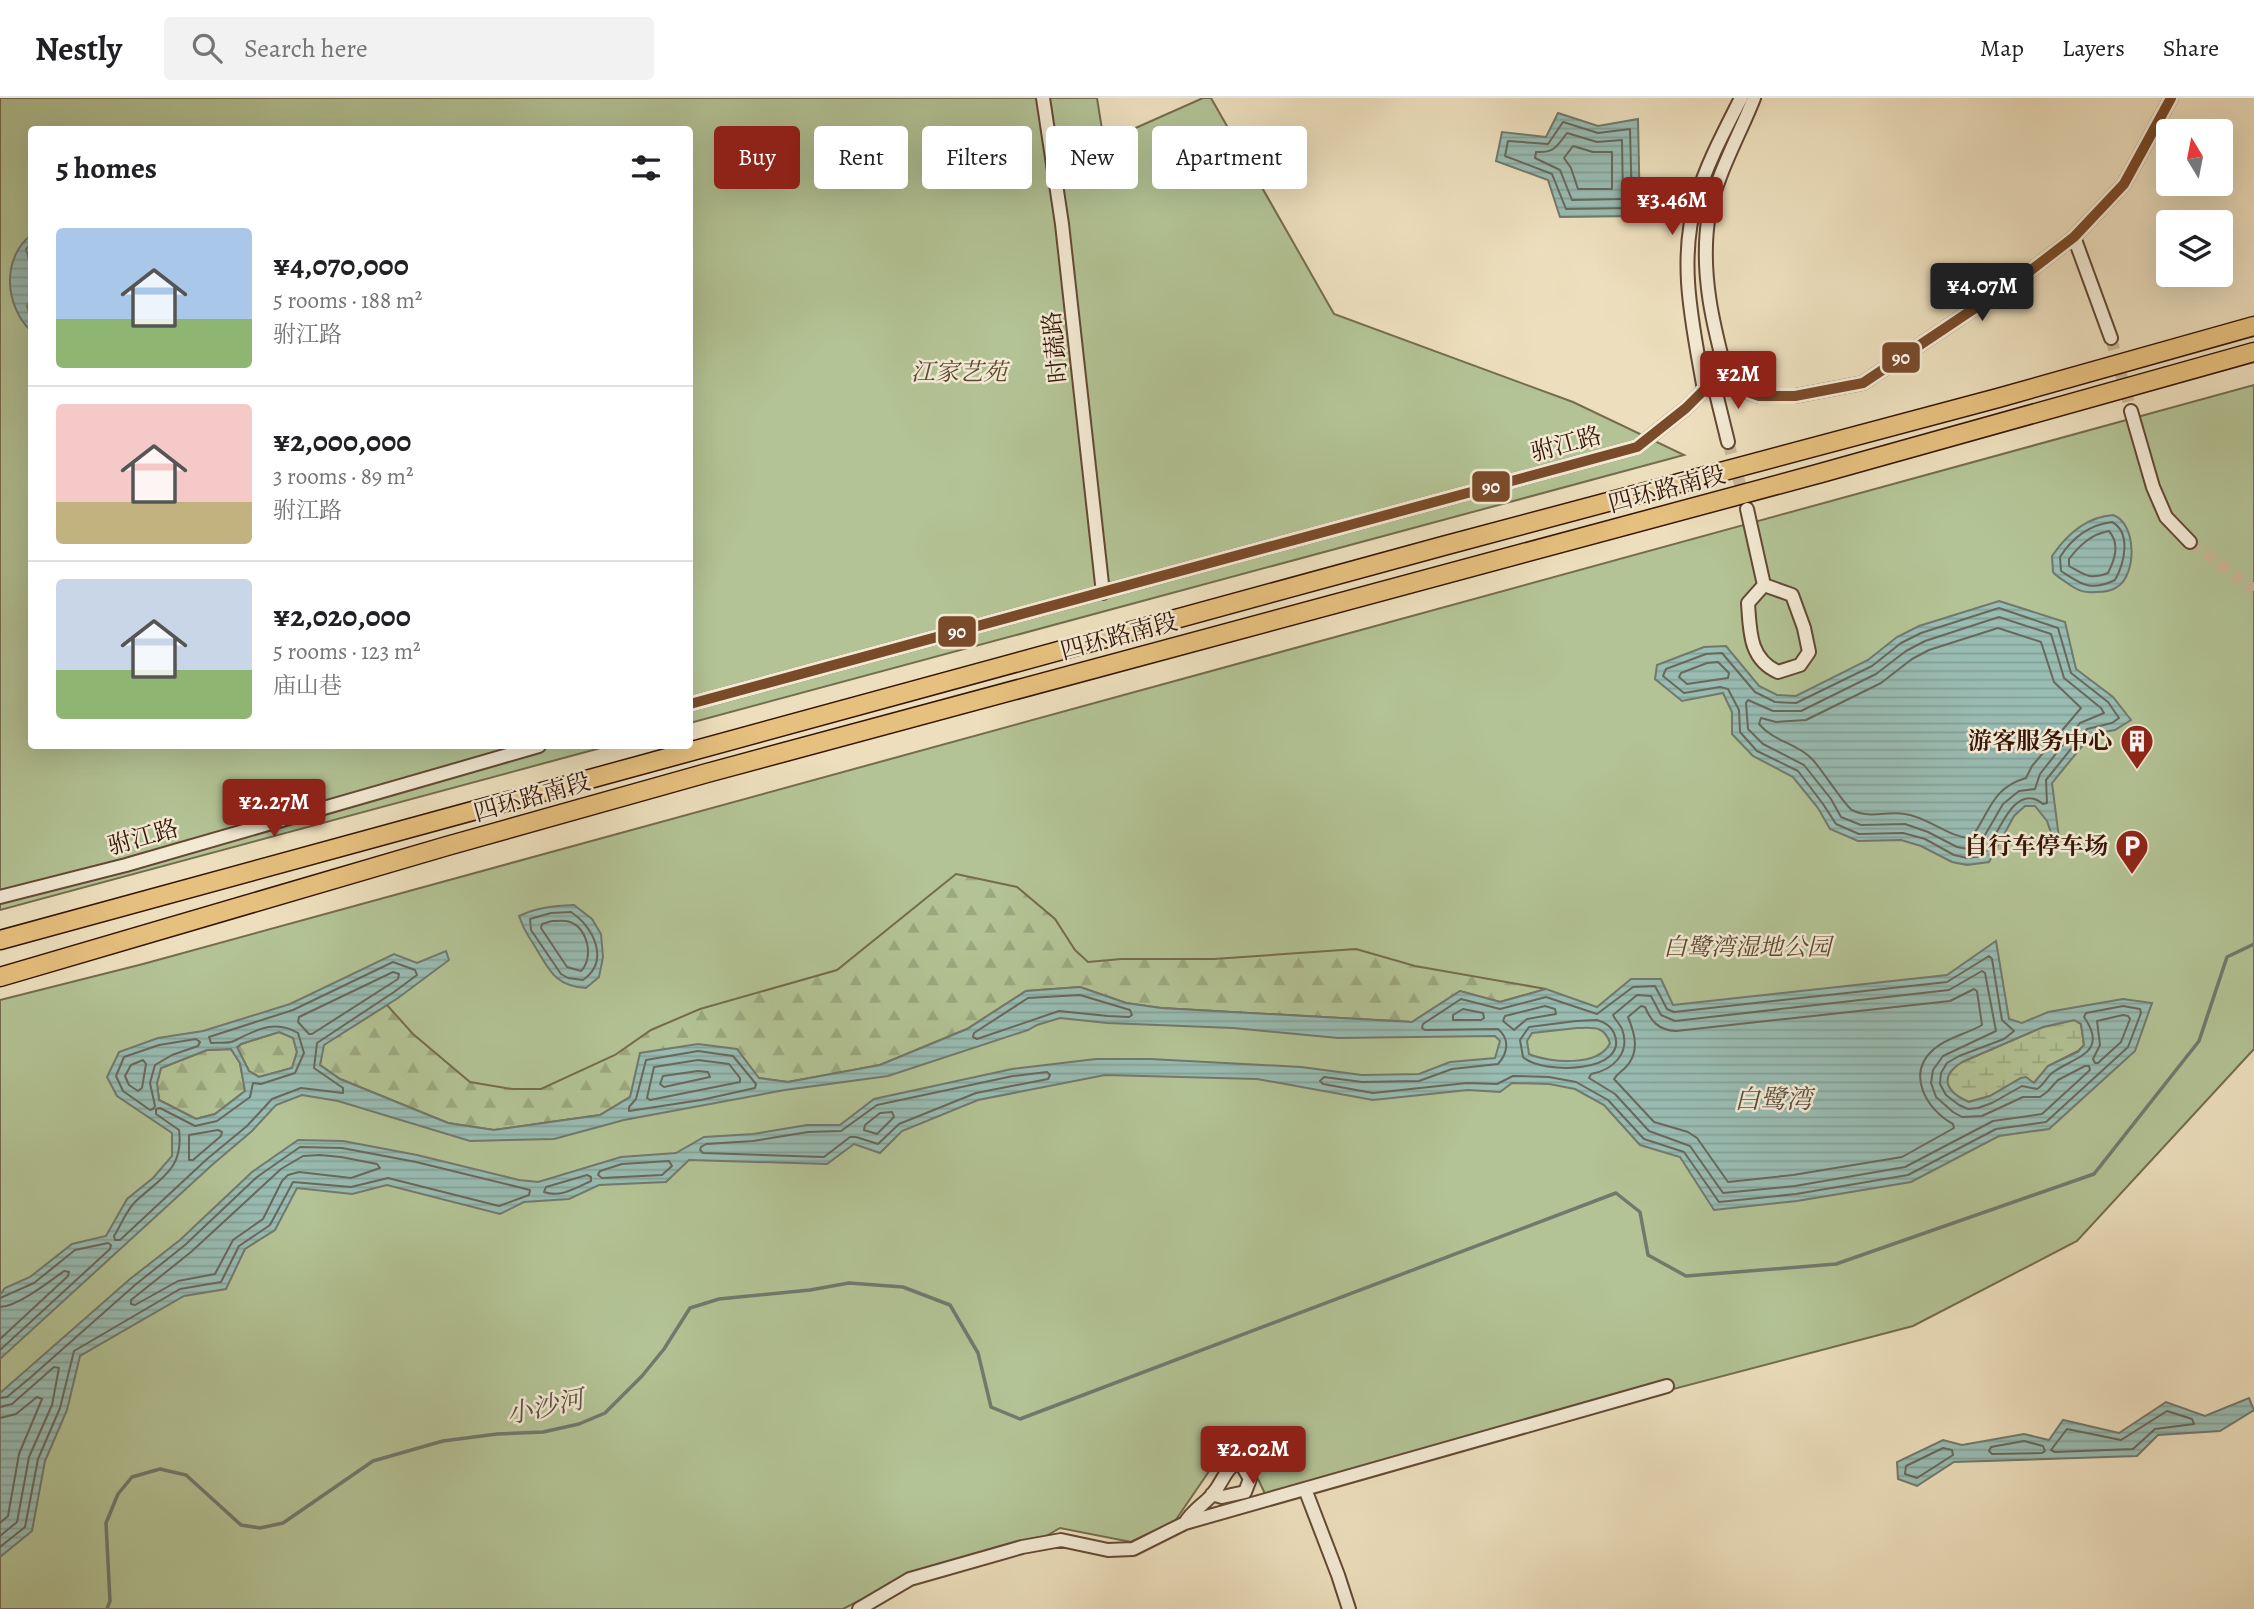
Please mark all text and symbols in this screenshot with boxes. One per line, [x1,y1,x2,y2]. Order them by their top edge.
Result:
search box [164,17,654,80]
text: Nestly [35,26,122,71]
icon: search [188,29,226,67]
text: Search here [244,31,368,66]
text: Map [1980,32,2024,64]
text: Layers [2062,32,2125,64]
text: Share [2163,32,2219,64]
north arrow [2156,119,2233,196]
map controls [2156,119,2233,287]
chip: Buy [714,126,800,189]
chip: Rent [814,126,908,189]
chip: Filters [922,126,1032,189]
chip: New [1046,126,1138,189]
chip: Apartment [1152,126,1307,189]
text: 5 homes [56,148,157,188]
icon: filters [627,149,665,187]
pin: ¥3.46M [1615,178,1729,237]
text: ¥3.46M [1637,184,1707,215]
button: layers [2156,210,2233,287]
text: ¥4,070,000 [273,245,409,285]
icon: home [112,256,196,340]
pin: ¥4.07M [1925,264,2039,323]
text: ¥4.07M [1946,270,2018,301]
text: 5 rooms · 188 m² [273,285,422,316]
street label: 时蔬路 [1035,310,1075,384]
text: 驸江路 [273,319,342,350]
line badge: 90 [1881,341,1921,374]
text: 90 [1892,345,1911,371]
pin: ¥2M [1704,352,1772,411]
park label: 江家艺苑 [911,356,1011,388]
text: ¥2M [1716,358,1760,389]
street label: 驸江路 [1527,419,1605,469]
text: ¥2,000,000 [273,421,411,461]
icon: home [112,432,196,516]
street label: 四环路南段 [1605,458,1729,520]
text: 3 rooms · 89 m² [273,461,414,492]
line badge: 90 [1471,470,1511,503]
text: 90 [1482,474,1501,500]
text: 驸江路 [273,495,342,526]
text: ¥2,020,000 [273,596,411,636]
street label: 四环路南段 [1057,605,1181,667]
icon: home [112,607,196,691]
line badge: 90 [937,615,977,648]
text: 90 [948,619,967,645]
text: 5 rooms · 123 m² [273,636,421,667]
text: 庙山巷 [273,670,342,701]
building icon: 游客服务中心 [2118,722,2156,771]
place label: 游客服务中心 [1968,725,2112,757]
street label: 四环路南段 [470,765,594,829]
pin: ¥2.27M [217,780,331,839]
text: ¥2.27M [239,786,309,817]
street label: 驸江路 [104,812,182,862]
parking icon: 自行车停车场 [2113,827,2151,876]
place label: 自行车停车场 [1964,830,2108,862]
park label: 白鹭湾湿地公园 [1663,931,1835,963]
water label: 白鹭湾 [1734,1082,1816,1117]
water label: 小沙河 [503,1381,591,1432]
pin: ¥2.02M [1196,1426,1310,1486]
text: ¥2.02M [1217,1433,1289,1464]

